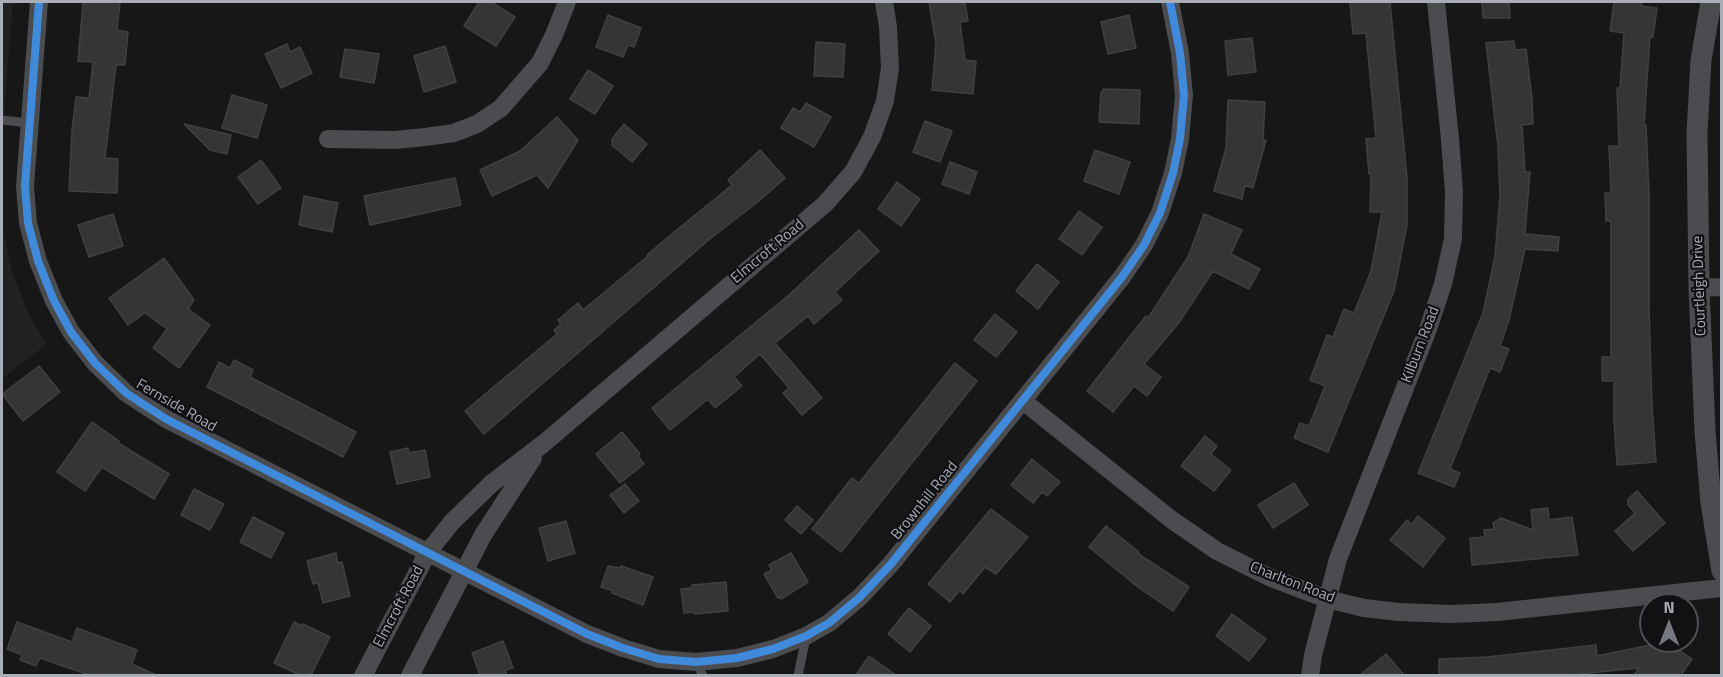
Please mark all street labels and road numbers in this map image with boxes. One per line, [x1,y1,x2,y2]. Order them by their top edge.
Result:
street label: Elmcroft Road [728,216,808,288]
street label: Courtleigh Drive [1689,235,1711,337]
street label: Kilburn Road [1398,304,1444,386]
street label: Fernside Road [133,376,219,436]
street label: Brownhill Road [888,458,962,544]
street label: Charlton Road [1247,559,1337,607]
street label: Elmcroft Road [370,563,428,651]

